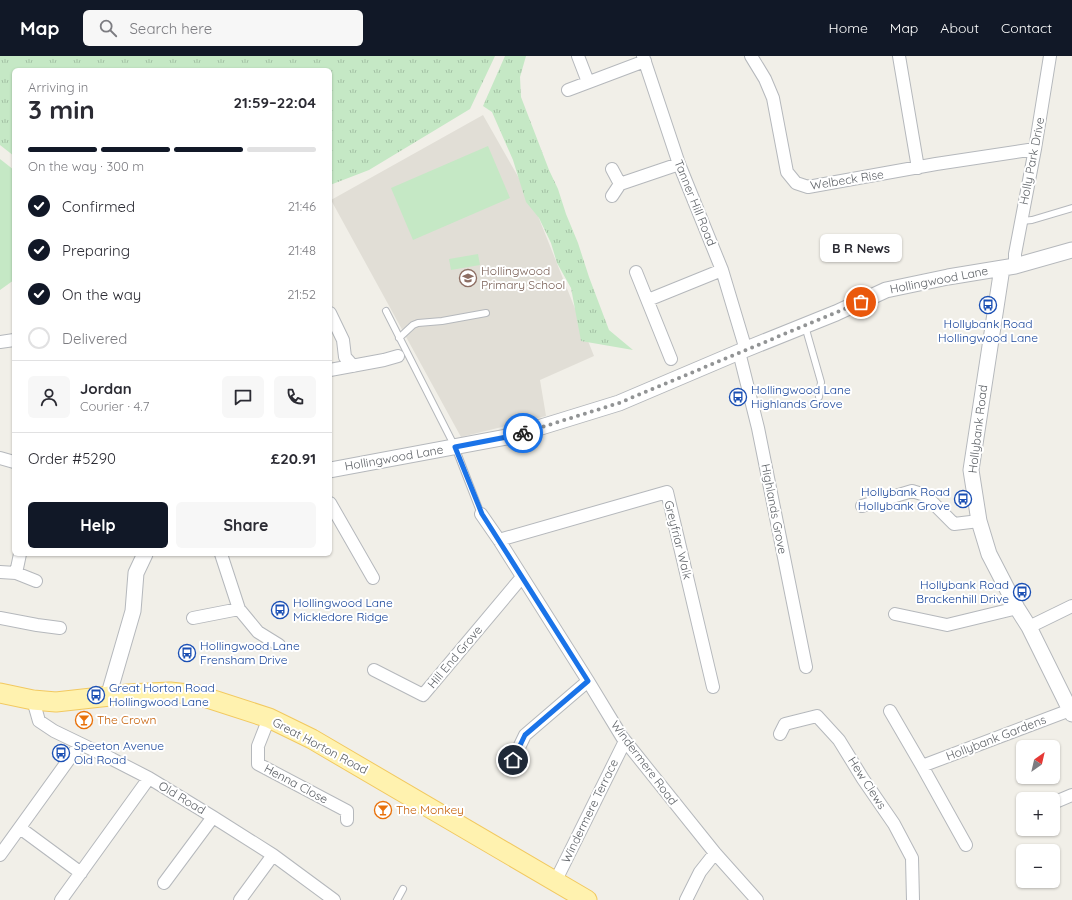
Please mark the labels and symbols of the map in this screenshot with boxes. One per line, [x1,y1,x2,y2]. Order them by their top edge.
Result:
street label: Holly Park Drive [1016,116,1047,206]
street label: Tanner Hill Road [671,158,720,248]
street label: Welbeck Rise [809,166,885,193]
callout: B R News [820,234,902,262]
place label: Hollingwood Primary School [481,263,565,292]
street label: Hollingwood Lane [888,263,990,296]
school or university icon: Hollingwood Primary School [458,268,478,288]
pin [844,285,878,319]
bus stop icon: Hollybank Road Hollingwood Lane [978,295,998,315]
place label: Hollybank Road Hollingwood Lane [938,316,1038,345]
place label: Hollingwood Lane Highlands Grove [751,382,851,411]
street label: Hollybank Road [965,384,990,474]
bus stop icon: Hollingwood Lane Highlands Grove [728,387,748,407]
courier [503,413,543,453]
street label: Hollingwood Lane [343,441,445,474]
street label: Highlands Grove [758,463,791,556]
place label: Hollybank Road Hollybank Grove [858,484,950,513]
bus stop icon: Hollybank Road Hollybank Grove [953,489,973,509]
street label: Greyfriar Walk [661,499,696,581]
place label: Hollybank Road Brackenhill Drive [916,577,1009,606]
bus stop icon: Hollybank Road Brackenhill Drive [1012,582,1032,602]
place label: Hollingwood Lane Mickledore Ridge [293,595,393,624]
bus stop icon: Hollingwood Lane Mickledore Ridge [270,600,290,620]
street label: Hill End Grove [424,622,485,691]
place label: Hollingwood Lane Frensham Drive [200,638,300,667]
bus stop icon: Hollingwood Lane Frensham Drive [177,643,197,663]
place label: Great Horton Road Hollingwood Lane [109,680,215,709]
bus stop icon: Great Horton Road Hollingwood Lane [86,685,106,705]
bar icon: The Crown [74,710,94,730]
street label: Hollybank Gardens [944,711,1048,764]
place label: The Crown [97,712,157,727]
street label: Great Horton Road [270,714,371,777]
street label: Windermere Road [608,718,681,808]
place label: Speeton Avenue Old Road [74,738,164,767]
north arrow [1016,740,1060,784]
bus stop icon: Speeton Avenue Old Road [51,743,71,763]
pin [496,743,530,777]
street label: Hew Clews [845,754,890,812]
street label: Windermere Terrace [558,756,621,865]
street label: Henna Close [262,761,331,807]
street label: Old Road [156,778,208,817]
bar icon: The Monkey [373,800,393,820]
place label: The Monkey [396,802,464,817]

